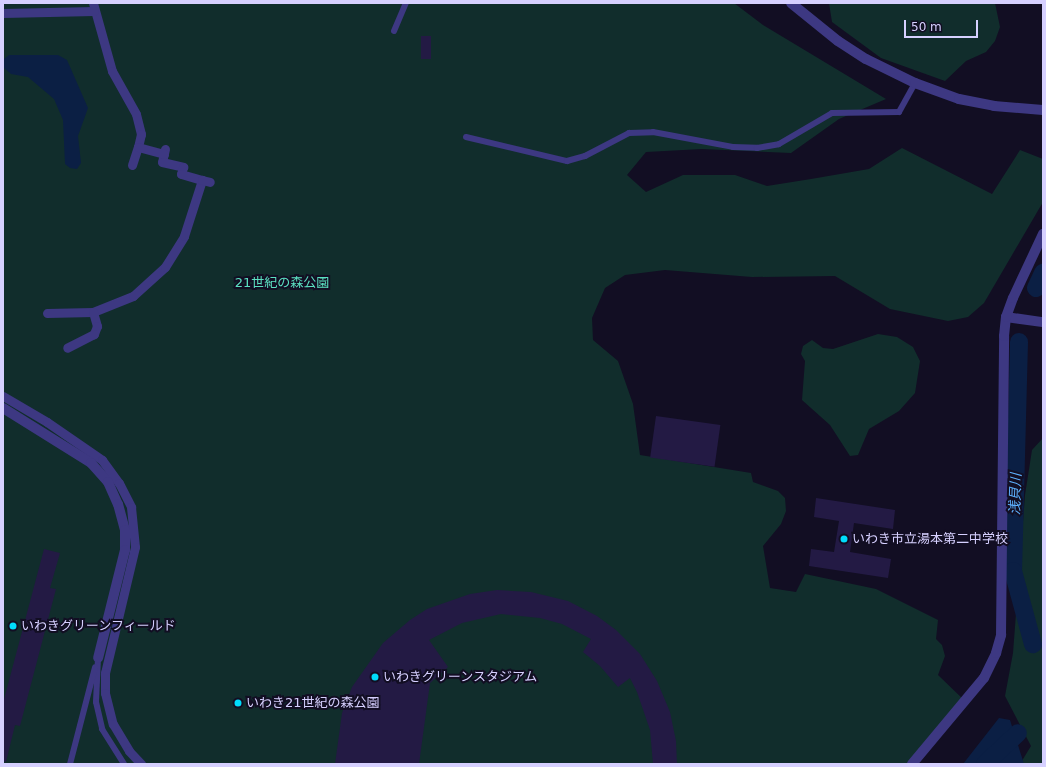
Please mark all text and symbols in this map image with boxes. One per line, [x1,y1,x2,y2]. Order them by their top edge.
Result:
scale bar [906,12,980,38]
text: 50 m [911,20,942,34]
park label: 21世紀の森公園 [235,275,329,291]
water label: 浅貝川 [1006,473,1024,515]
place label: いわき市立湯本第二中学校 [852,531,1008,547]
marker: いわき市立湯本第二中学校 [839,534,849,544]
place label: いわきグリーンフィールド [21,618,177,634]
marker: いわきグリーンフィールド [8,621,18,631]
place label: いわきグリーンスタジアム [383,669,539,685]
marker: いわきグリーンスタジアム [370,672,380,682]
place label: いわき21世紀の森公園 [246,695,380,711]
marker: いわき21世紀の森公園 [233,698,243,708]

